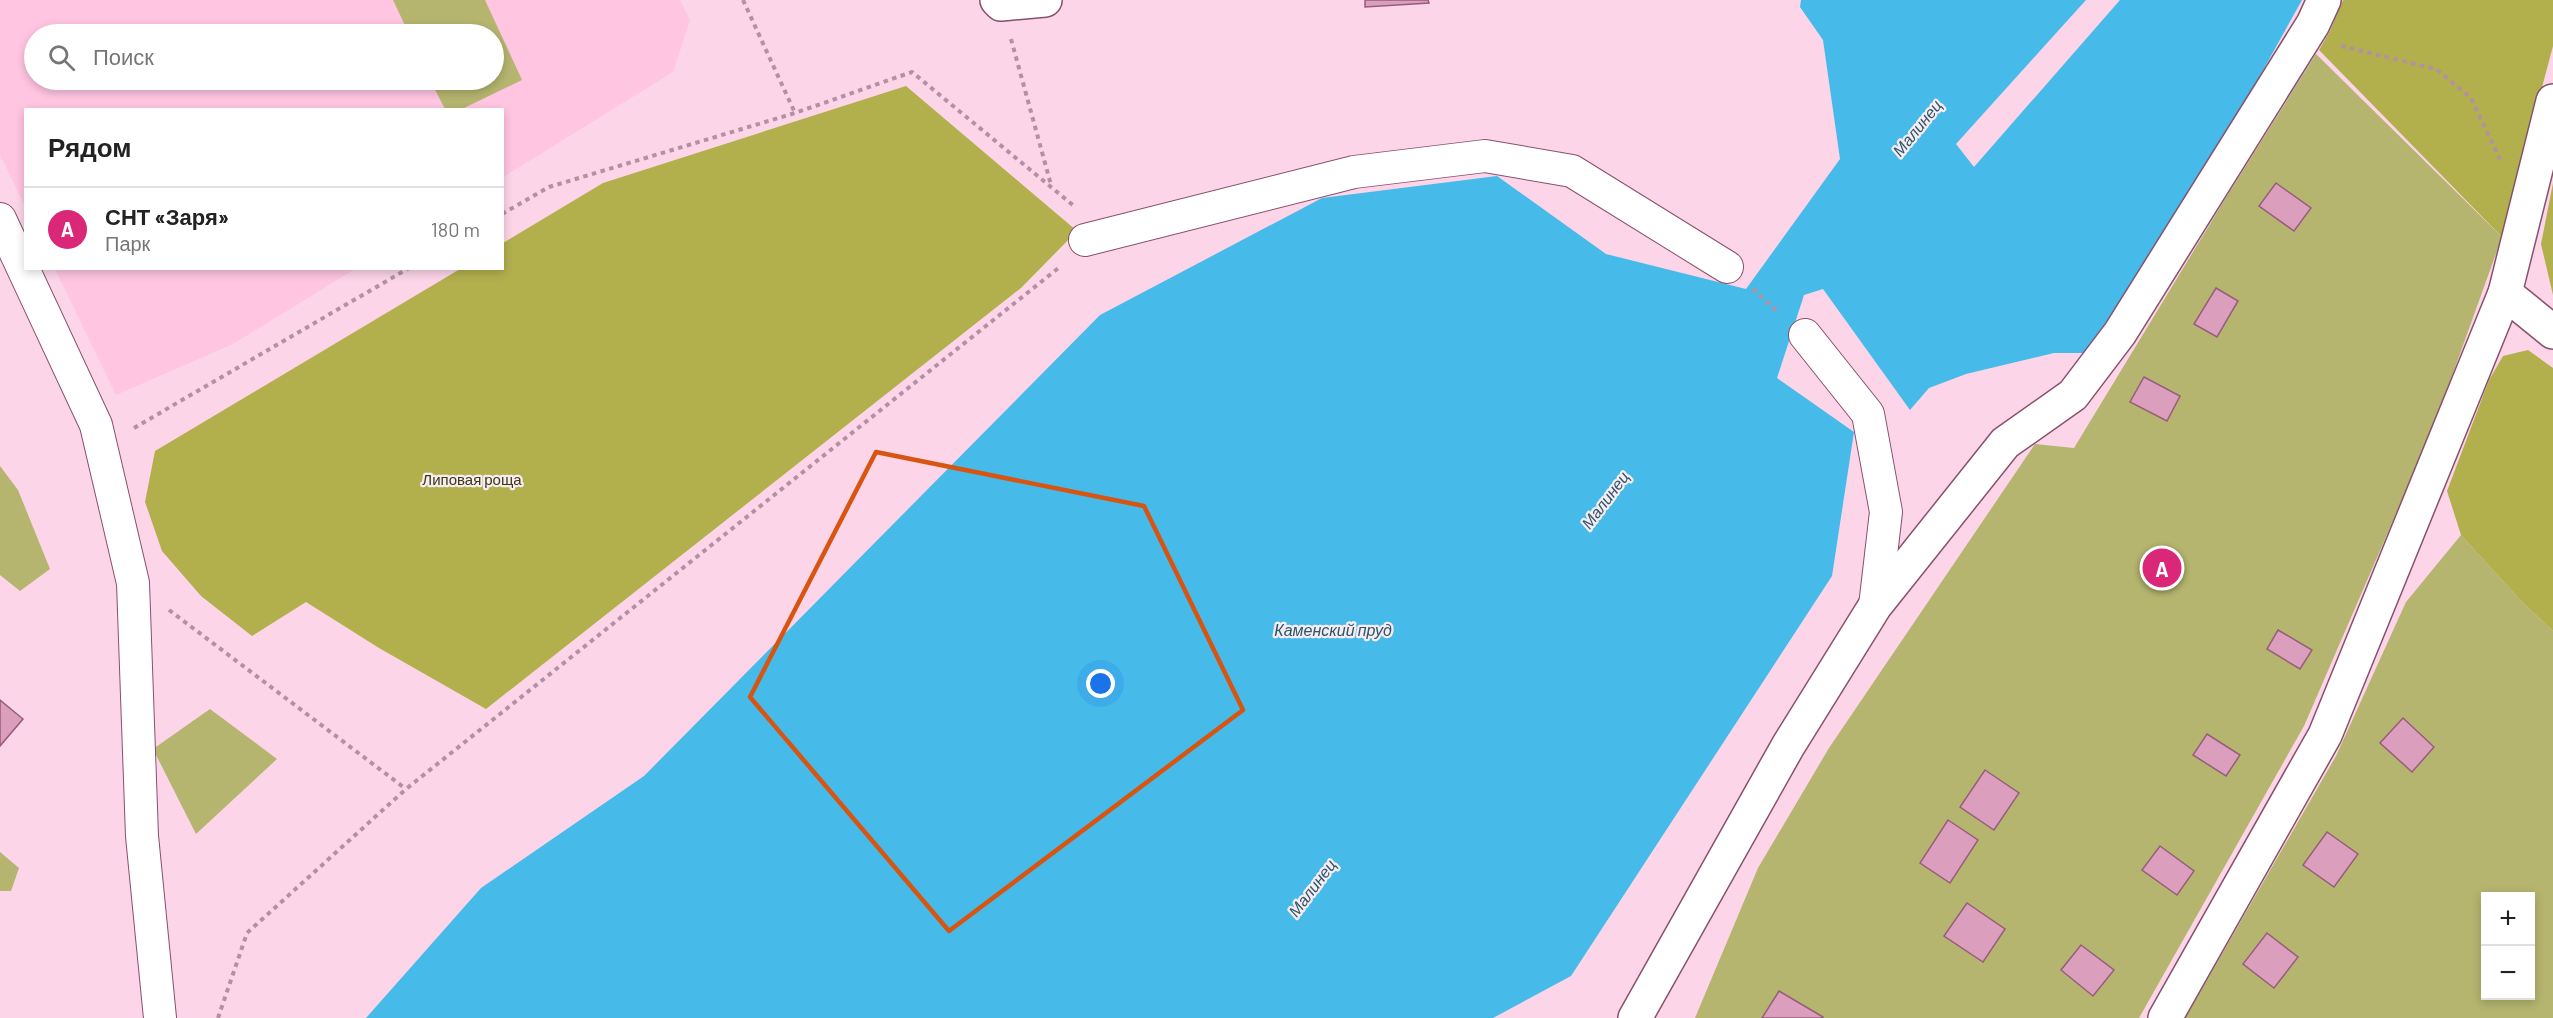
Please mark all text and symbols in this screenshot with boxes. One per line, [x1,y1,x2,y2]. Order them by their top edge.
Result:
search box [24,24,504,90]
icon: search [45,41,78,74]
text: Поиск [93,43,154,69]
water label: Малинец [1888,96,1945,160]
text: Рядом [48,131,131,162]
text: СНТ «Заря» [105,203,229,229]
text: A [61,217,74,241]
text: 180 m [431,217,480,241]
text: Парк [105,231,150,255]
water label: Малинец [1577,467,1632,532]
park label: Липовая роща [422,470,522,488]
pin: A [2142,546,2182,590]
water label: Каменский пруд [1274,620,1392,639]
your location [1086,669,1115,698]
water label: Малинец [1284,855,1339,920]
map controls [2481,892,2535,1000]
button: + [2481,892,2535,946]
button: − [2481,946,2535,1000]

